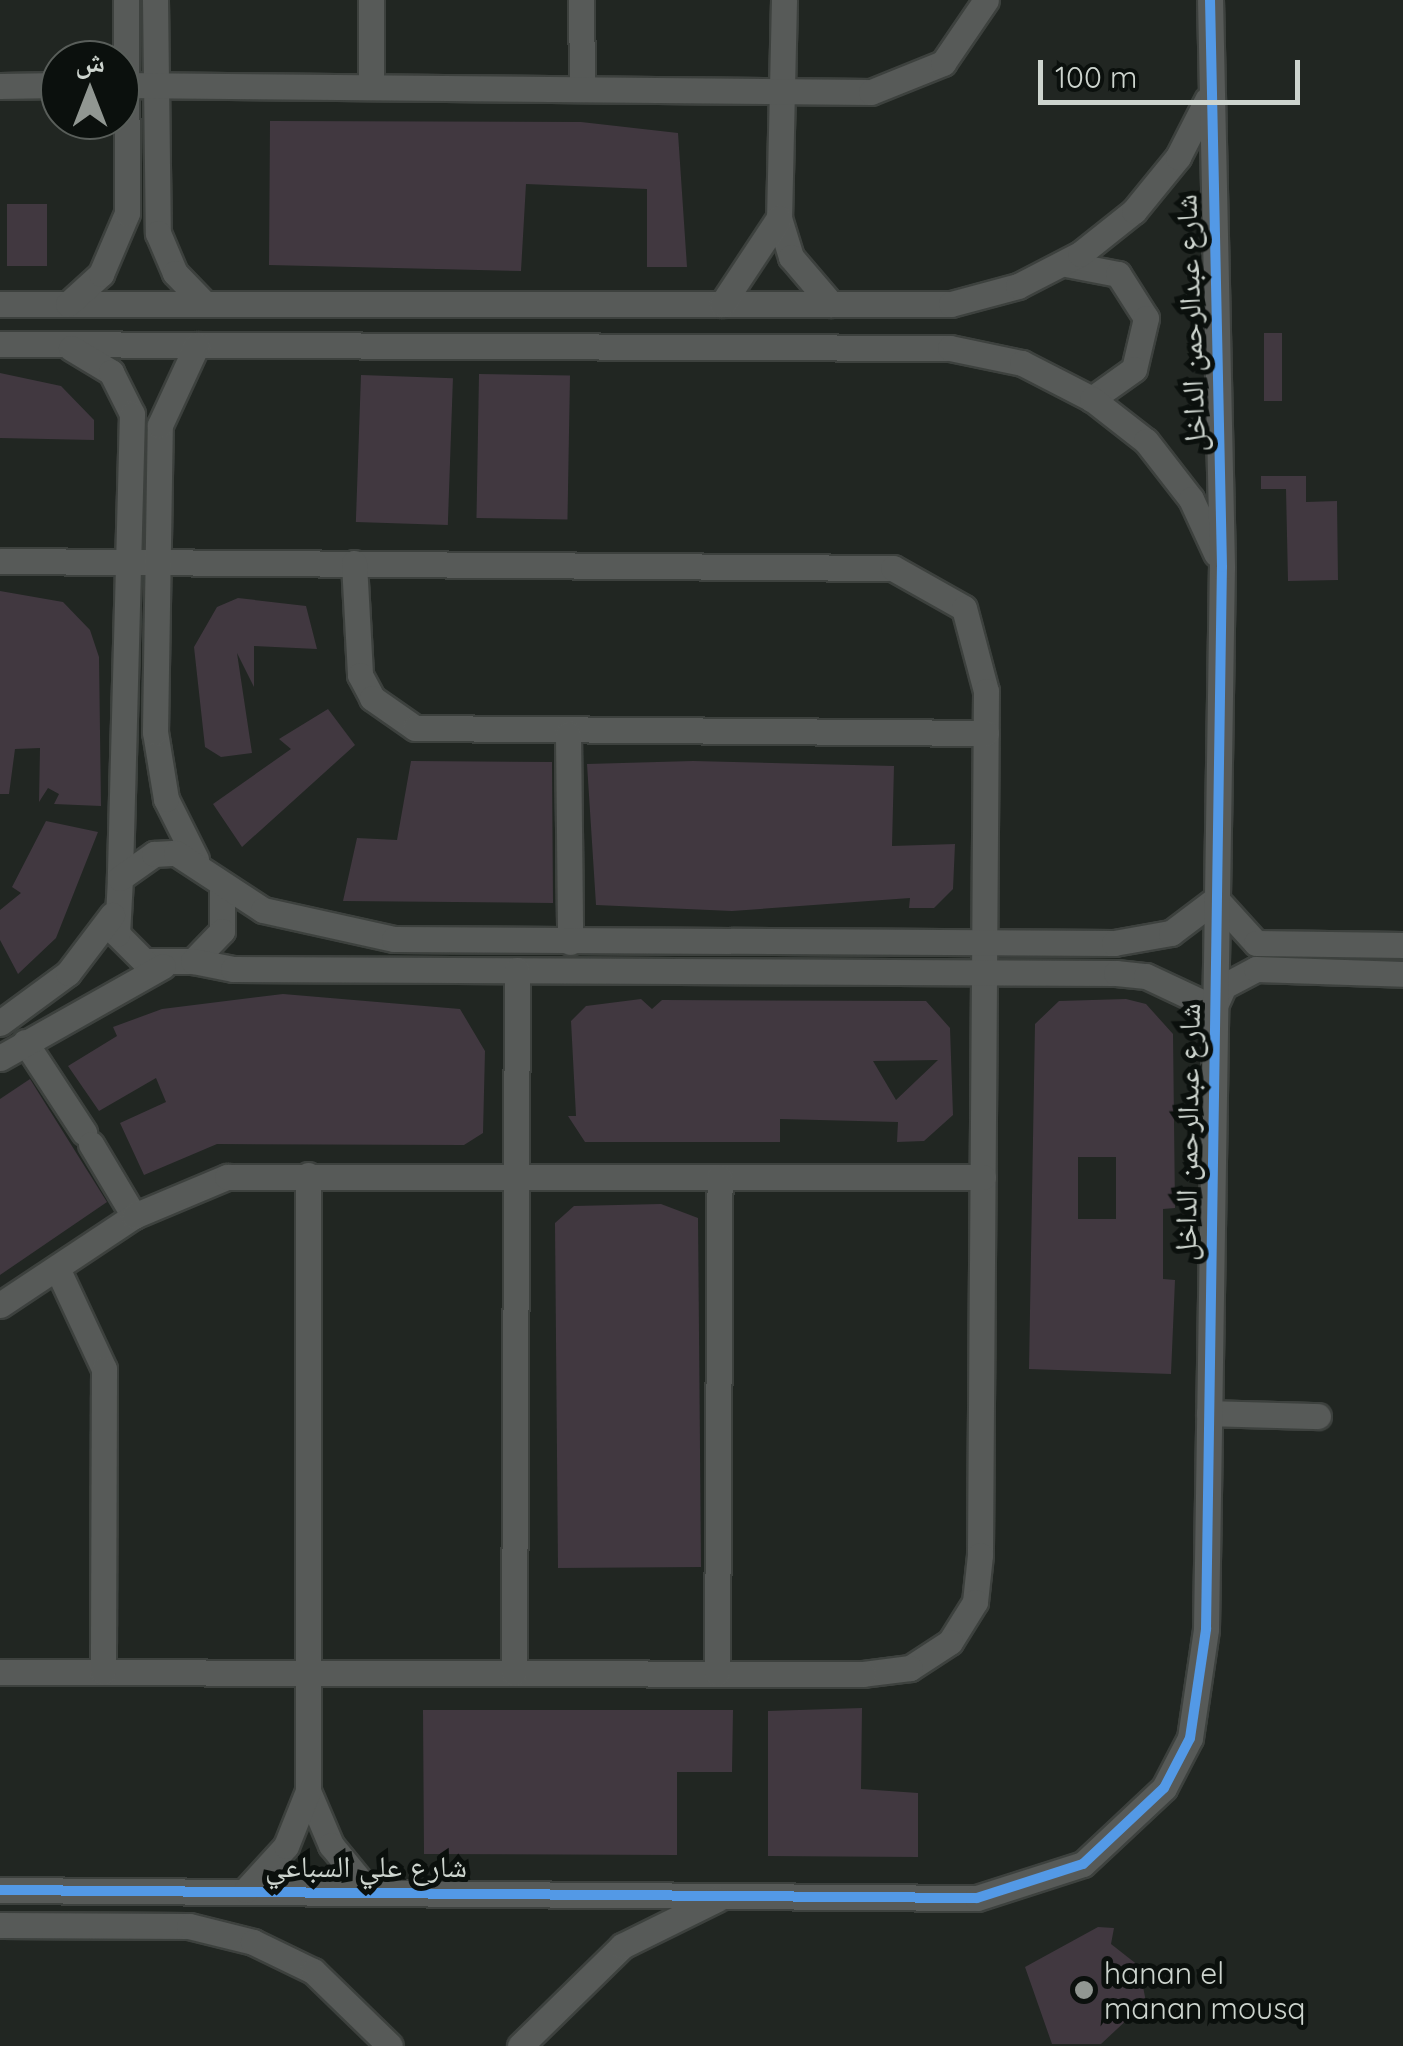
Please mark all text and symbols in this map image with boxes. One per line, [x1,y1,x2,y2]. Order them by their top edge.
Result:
north arrow [40,40,140,140]
scale bar [1043,40,1306,102]
text: ش [75,44,105,79]
text: 100 m [1055,58,1137,96]
street label: شارع عبدالرحمن الداخل [1168,194,1212,452]
street label: شارع عبدالرحمن الداخل [1167,1003,1207,1261]
street label: شارع علي السباعي [265,1848,467,1884]
place label: hanan el manan mousq [1104,1955,1305,2026]
marker: hanan el manan mousq [1073,1979,1095,2001]

